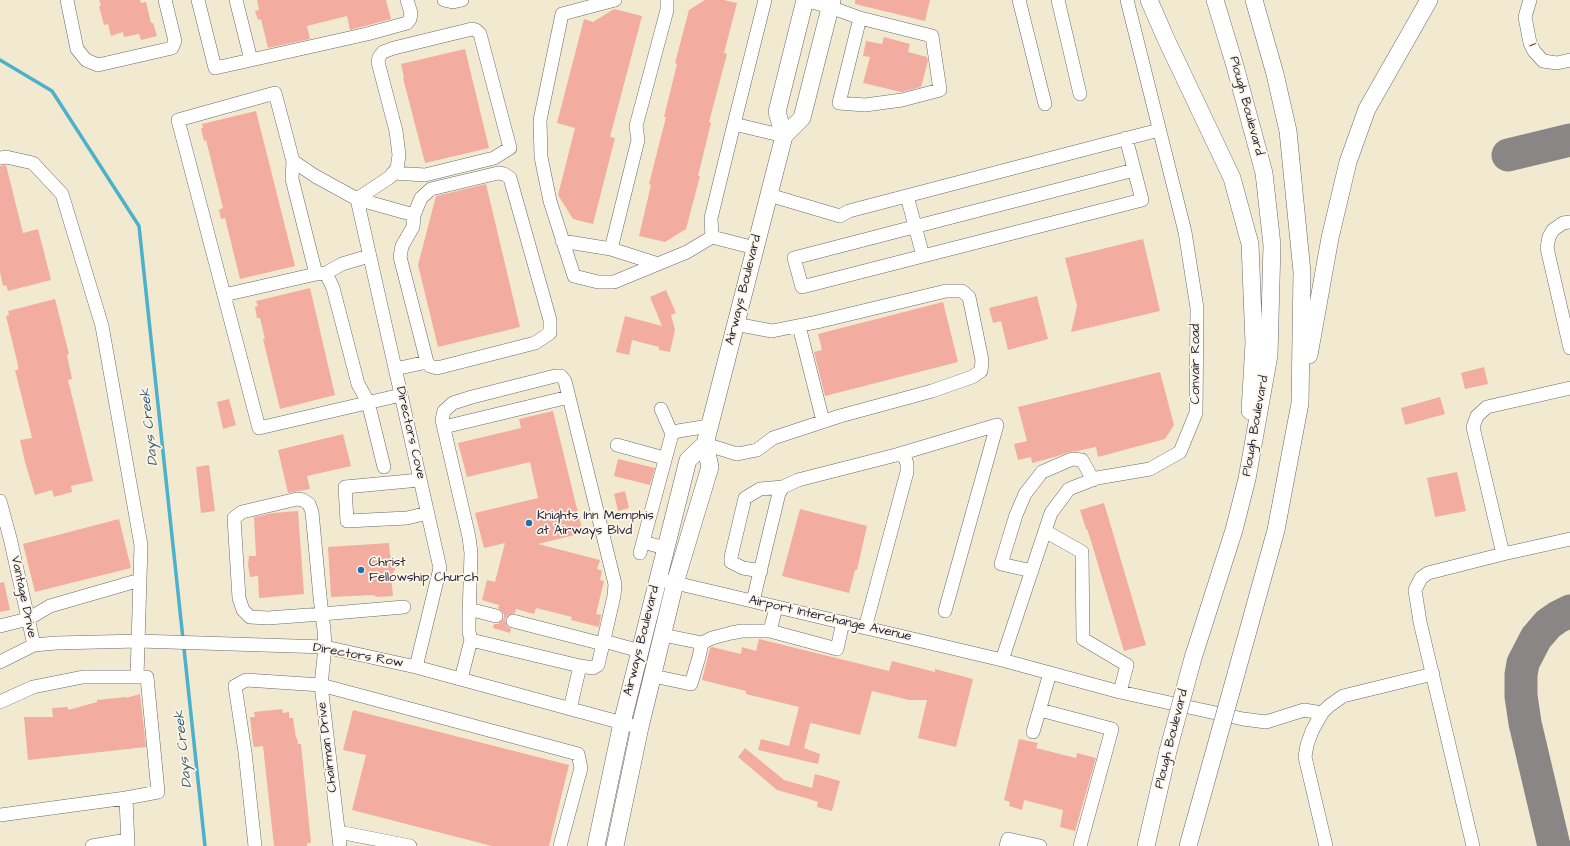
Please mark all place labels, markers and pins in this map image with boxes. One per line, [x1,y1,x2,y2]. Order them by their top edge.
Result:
place label: Knights Inn Memphis at Airways Blvd [537,508,654,539]
marker: Knights Inn Memphis at Airways Blvd [524,518,534,528]
place label: Christ Fellowship Church [369,555,478,586]
marker: Christ Fellowship Church [356,565,366,575]

